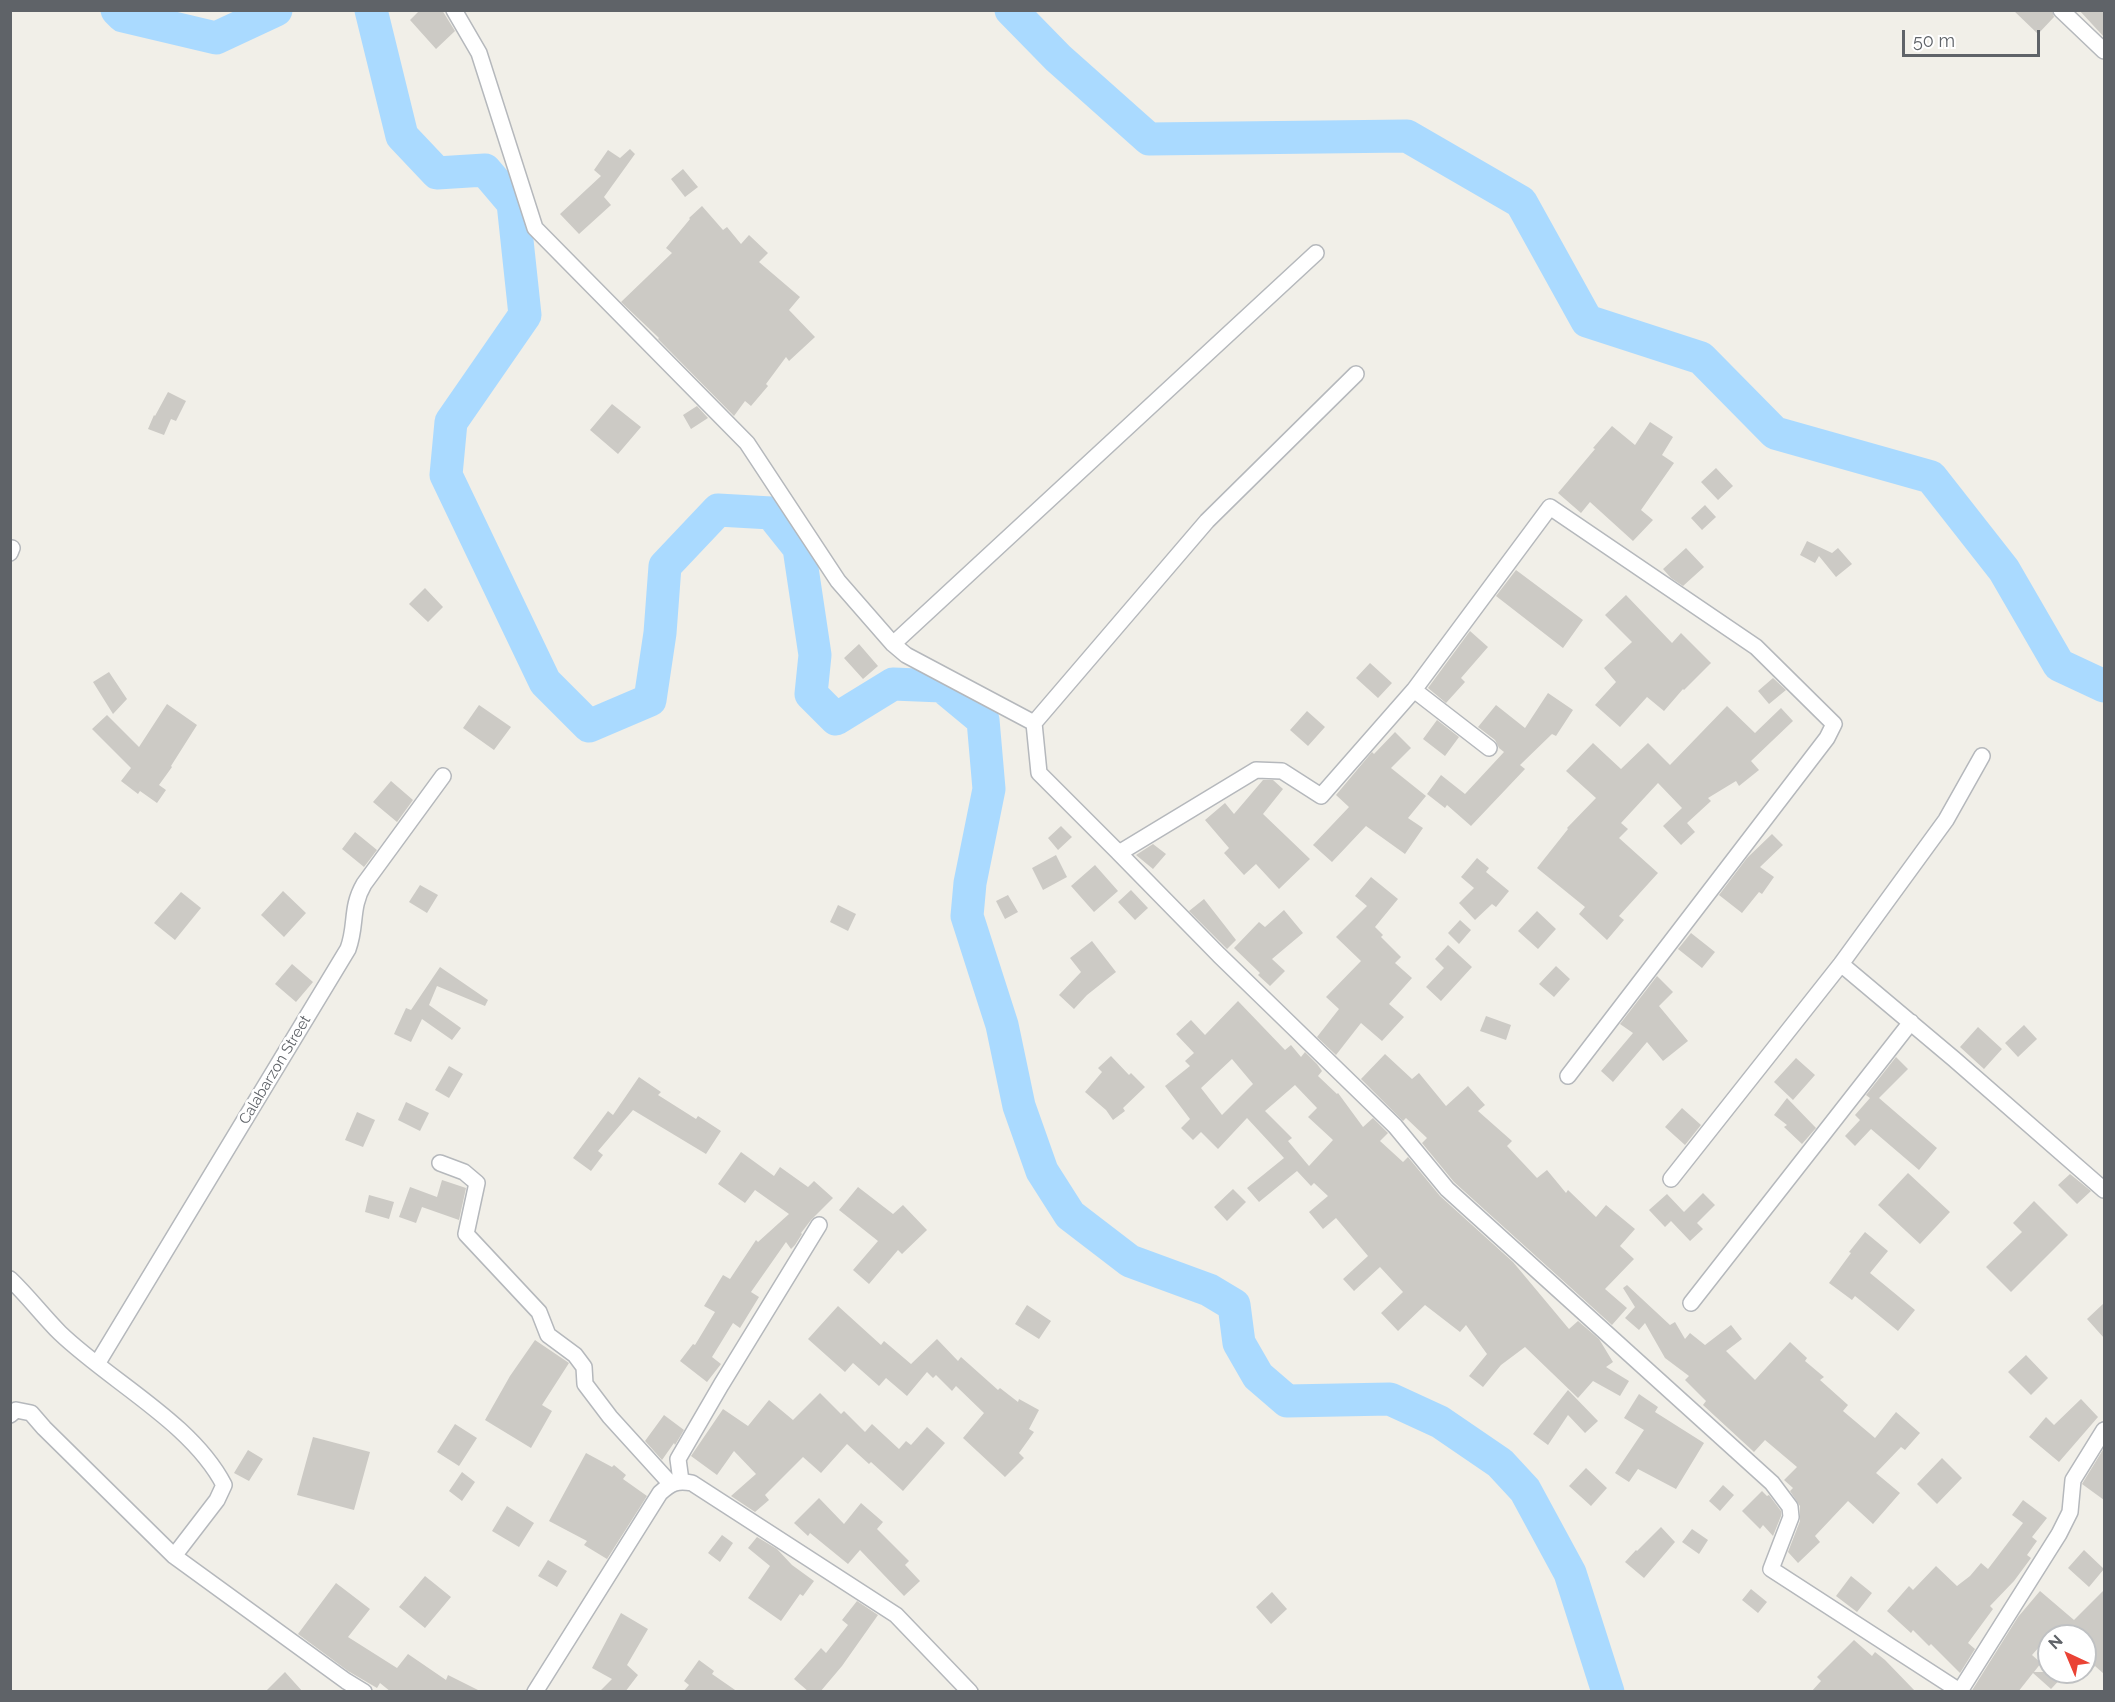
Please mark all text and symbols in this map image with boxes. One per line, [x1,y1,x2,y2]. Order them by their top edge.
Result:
scale bar [1905,18,2043,56]
text: 50 m [1913,30,1955,51]
street label: Calabarzon Street [235,1012,315,1128]
north arrow [2037,1624,2097,1684]
text: N [2045,1631,2067,1653]

